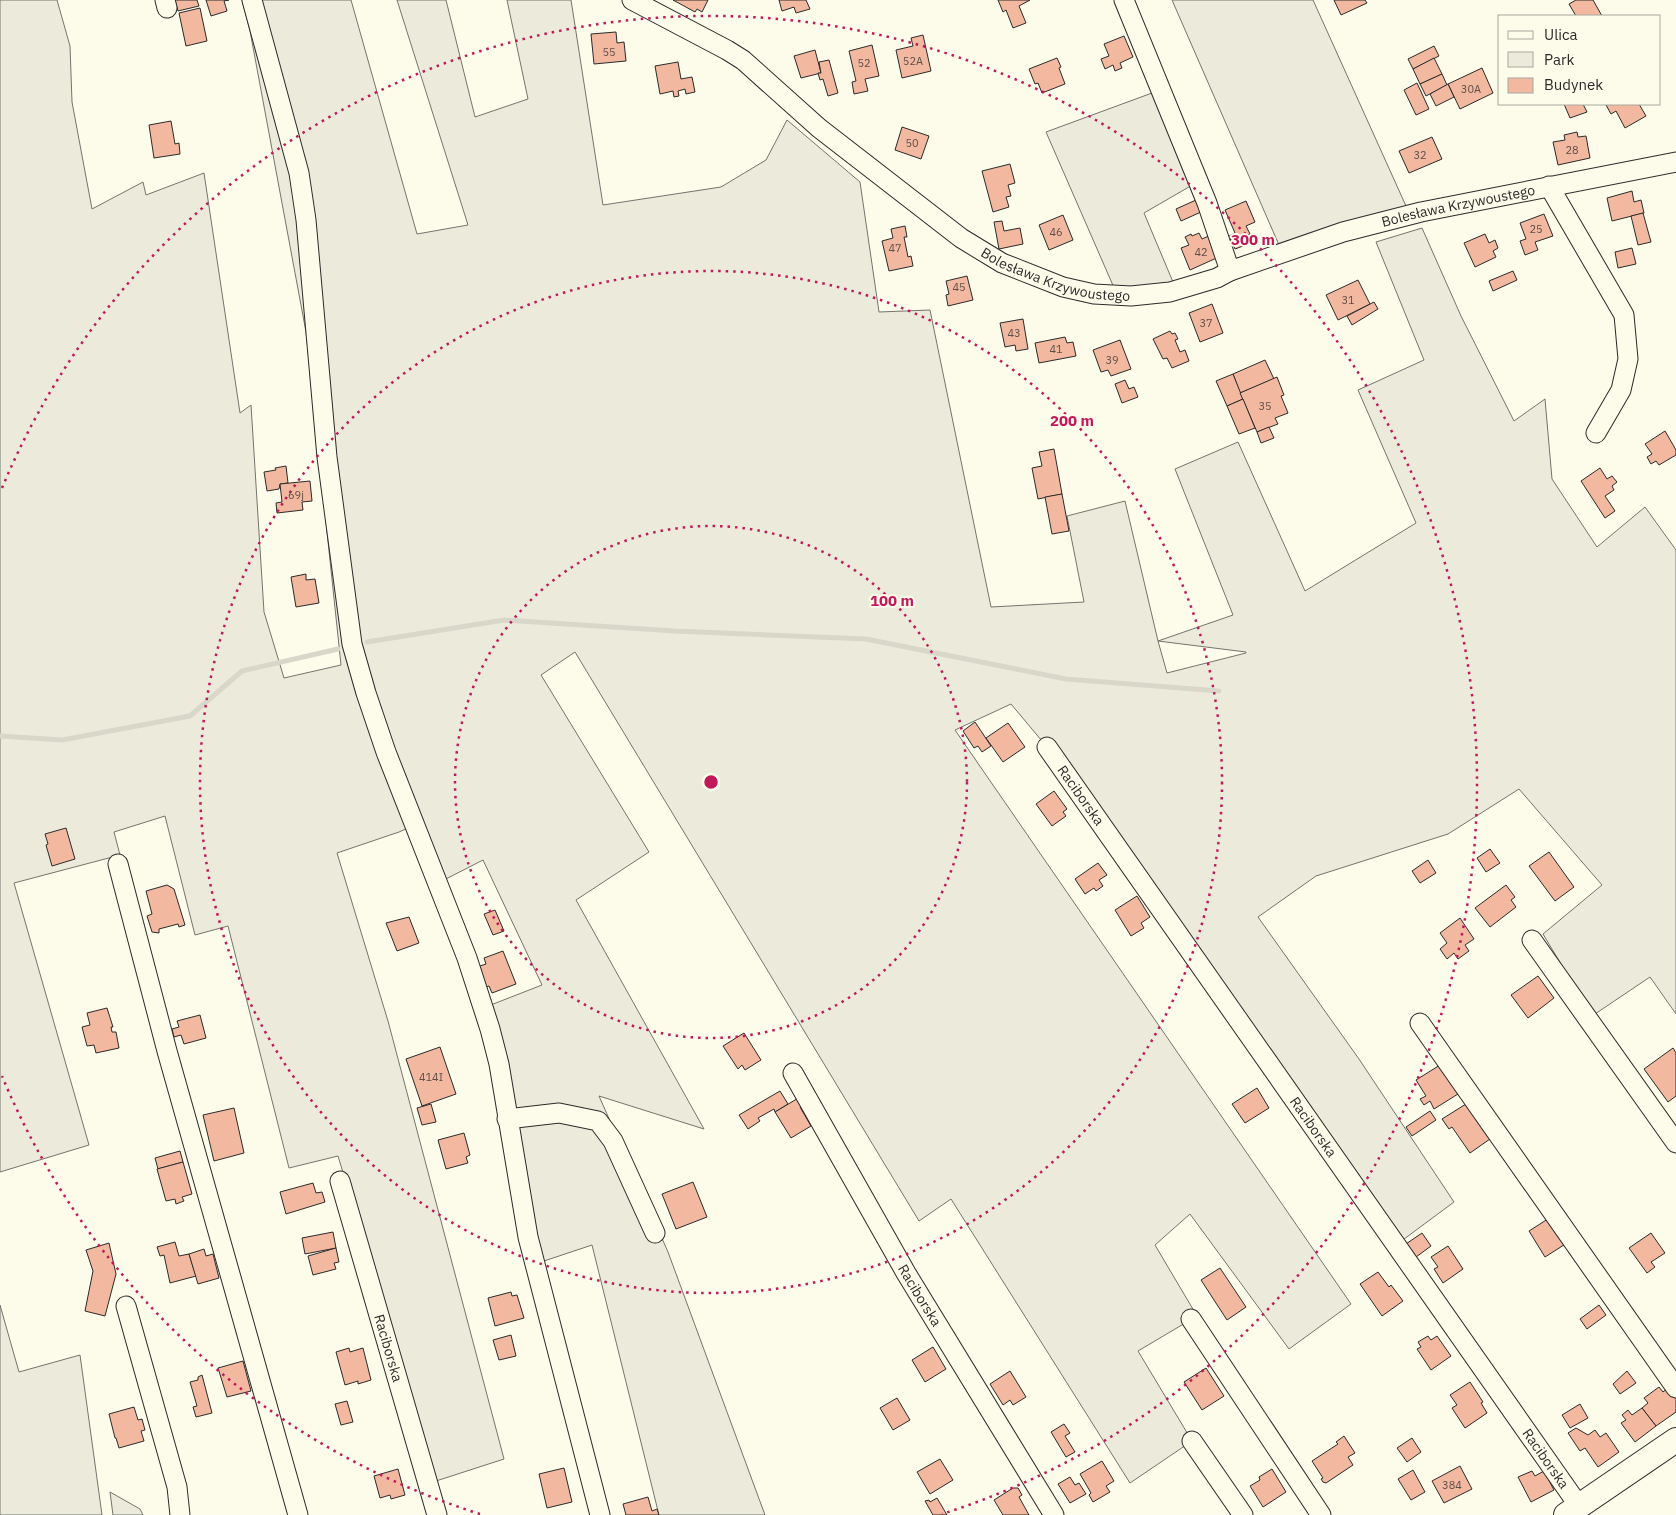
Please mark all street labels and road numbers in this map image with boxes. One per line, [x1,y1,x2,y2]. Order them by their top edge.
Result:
street label: Bolesława Krzywoustego [1380,181,1537,231]
street label: Bolesława Krzywoustego [978,243,1131,305]
street label: Raciborska [1054,762,1109,829]
street label: Raciborska [1286,1093,1341,1161]
street label: Raciborska [894,1261,946,1330]
street label: Raciborska [370,1312,407,1385]
street label: Raciborska [1518,1425,1573,1493]

